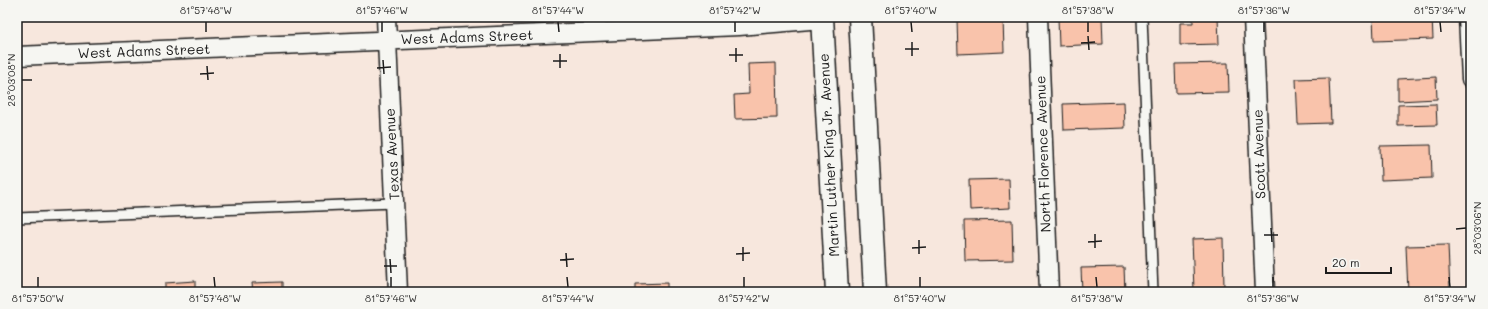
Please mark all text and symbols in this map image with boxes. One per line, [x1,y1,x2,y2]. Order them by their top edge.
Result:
text: 81°57'48"W [180,3,232,17]
text: 81°57'46"W [356,3,408,17]
text: 81°57'44"W [532,3,584,17]
text: 81°57'42"W [709,3,761,17]
text: 81°57'40"W [885,3,937,17]
text: 81°57'38"W [1062,3,1114,17]
text: 81°57'36"W [1238,3,1290,17]
text: 81°57'34"W [1414,3,1466,17]
street label: West Adams Street [400,25,534,48]
street label: West Adams Street [77,39,211,62]
street label: Martin Luther King Jr. Avenue [814,53,843,257]
text: 28°03'08"N [4,54,18,106]
street label: North Florence Avenue [1030,75,1055,233]
street label: Texas Avenue [380,108,403,200]
street label: Scott Avenue [1247,109,1270,199]
text: 28°03'06"N [1470,202,1484,254]
scale bar [1326,249,1391,275]
text: 20 m [1332,254,1360,270]
text: 81°57'50"W [12,291,64,305]
text: 81°57'48"W [189,291,241,305]
text: 81°57'46"W [365,291,417,305]
text: 81°57'44"W [542,291,594,305]
text: 81°57'42"W [718,291,770,305]
text: 81°57'40"W [894,291,946,305]
text: 81°57'38"W [1071,291,1123,305]
text: 81°57'36"W [1247,291,1299,305]
text: 81°57'34"W [1424,291,1476,305]

